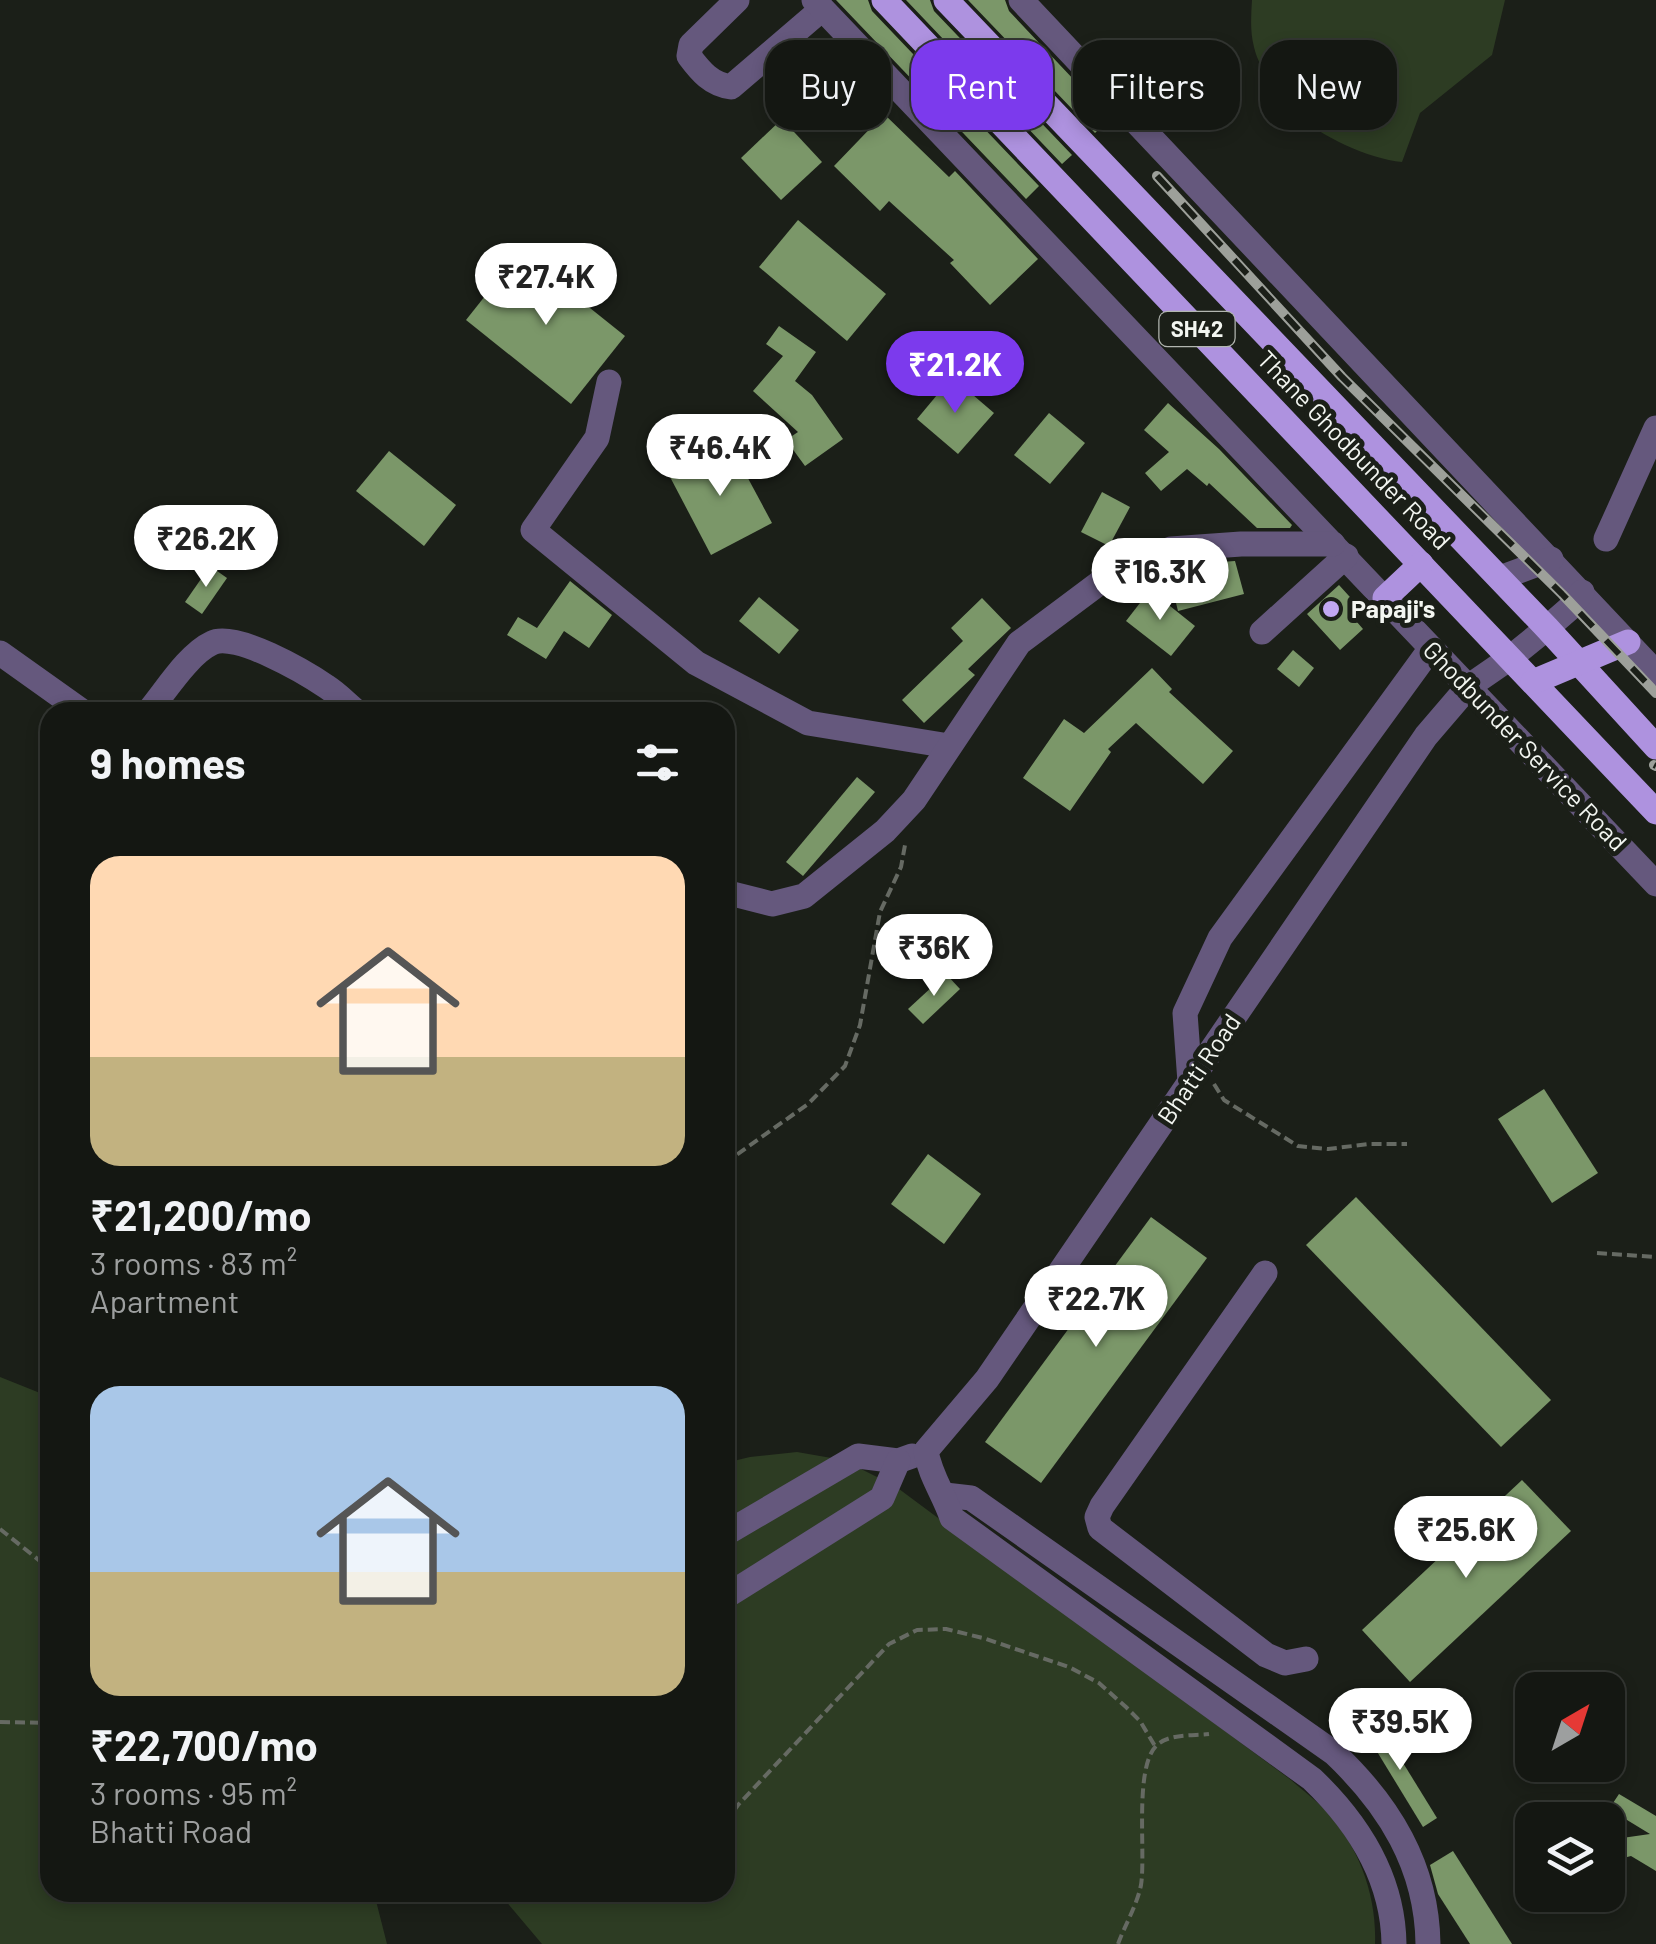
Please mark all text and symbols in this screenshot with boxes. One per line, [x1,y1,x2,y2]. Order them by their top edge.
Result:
chip: Buy [765,40,891,130]
chip: Rent [911,40,1053,130]
chip: Filters [1073,40,1240,130]
chip: New [1260,40,1397,130]
pin: ₹27.4K [465,243,627,328]
text: ₹27.4K [497,256,595,294]
road number: SH42 [1160,312,1234,346]
pin: ₹21.2K [874,331,1036,416]
text: ₹21.2K [908,344,1002,382]
street label: Thane Ghodbunder Road [1252,344,1457,555]
pin: ₹46.4K [639,414,801,499]
text: ₹46.4K [669,427,771,465]
pin: ₹26.2K [125,505,287,590]
text: ₹26.2K [156,518,256,556]
pin: ₹16.3K [1079,538,1241,623]
text: ₹16.3K [1114,551,1206,589]
place label: Papaji's [1351,593,1435,623]
marker: Papaji's [1320,598,1342,620]
street label: Ghodbunder Service Road [1418,634,1634,856]
icon: filters [630,735,685,790]
text: 9 homes [90,737,246,787]
pin: ₹36K [875,914,993,999]
icon: home [298,921,478,1101]
text: ₹36K [898,927,970,965]
street label: Bhatti Road [1150,1008,1246,1129]
text: ₹21,200/mo [90,1189,312,1239]
text: 3 rooms · 83 m² [90,1243,297,1281]
pin: ₹22.7K [1015,1265,1177,1350]
text: ₹22.7K [1047,1278,1145,1316]
text: Apartment [90,1281,239,1319]
icon: home [298,1451,478,1631]
pin: ₹25.6K [1385,1496,1547,1581]
text: ₹25.6K [1416,1509,1516,1547]
north arrow [1515,1672,1625,1782]
map controls [1515,1672,1625,1912]
pin: ₹39.5K [1319,1688,1481,1773]
text: ₹39.5K [1351,1701,1449,1739]
text: ₹22,700/mo [90,1719,318,1769]
text: 3 rooms · 95 m² [90,1773,297,1811]
button: layers [1515,1802,1625,1912]
text: Bhatti Road [90,1811,252,1849]

